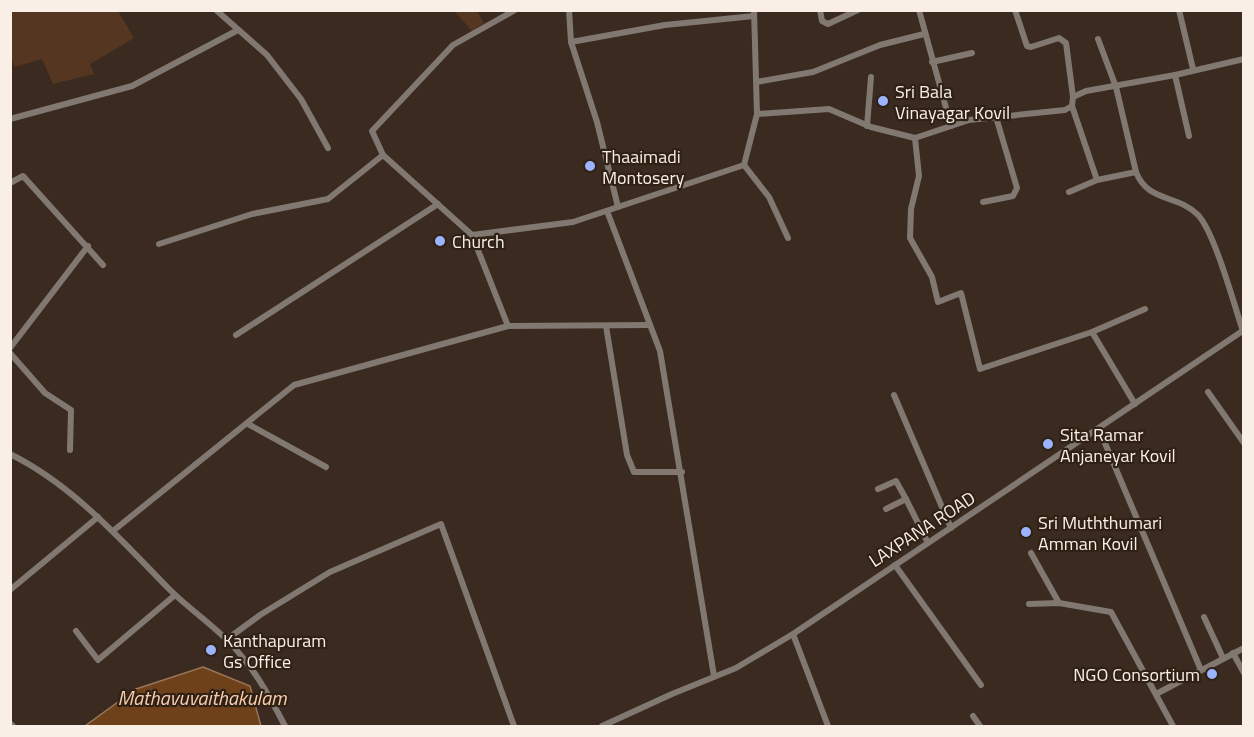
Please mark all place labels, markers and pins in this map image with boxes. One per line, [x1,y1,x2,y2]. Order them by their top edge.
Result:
place label: Sri Bala Vinayagar Kovil [895,78,1010,126]
marker: Sri Bala Vinayagar Kovil [876,94,890,108]
place label: Thaaimadi Montosery [602,143,685,191]
marker: Thaaimadi Montosery [583,159,597,173]
place label: Church [452,228,505,255]
marker: Church [433,234,447,248]
place label: Sita Ramar Anjaneyar Kovil [1060,421,1176,469]
marker: Sita Ramar Anjaneyar Kovil [1041,437,1055,451]
place label: Sri Muththumari Amman Kovil [1038,509,1162,557]
marker: Sri Muththumari Amman Kovil [1019,525,1033,539]
place label: Kanthapuram Gs Office [223,627,326,675]
marker: Kanthapuram Gs Office [204,643,218,657]
place label: NGO Consortium [1073,661,1200,688]
marker: NGO Consortium [1205,667,1219,681]

